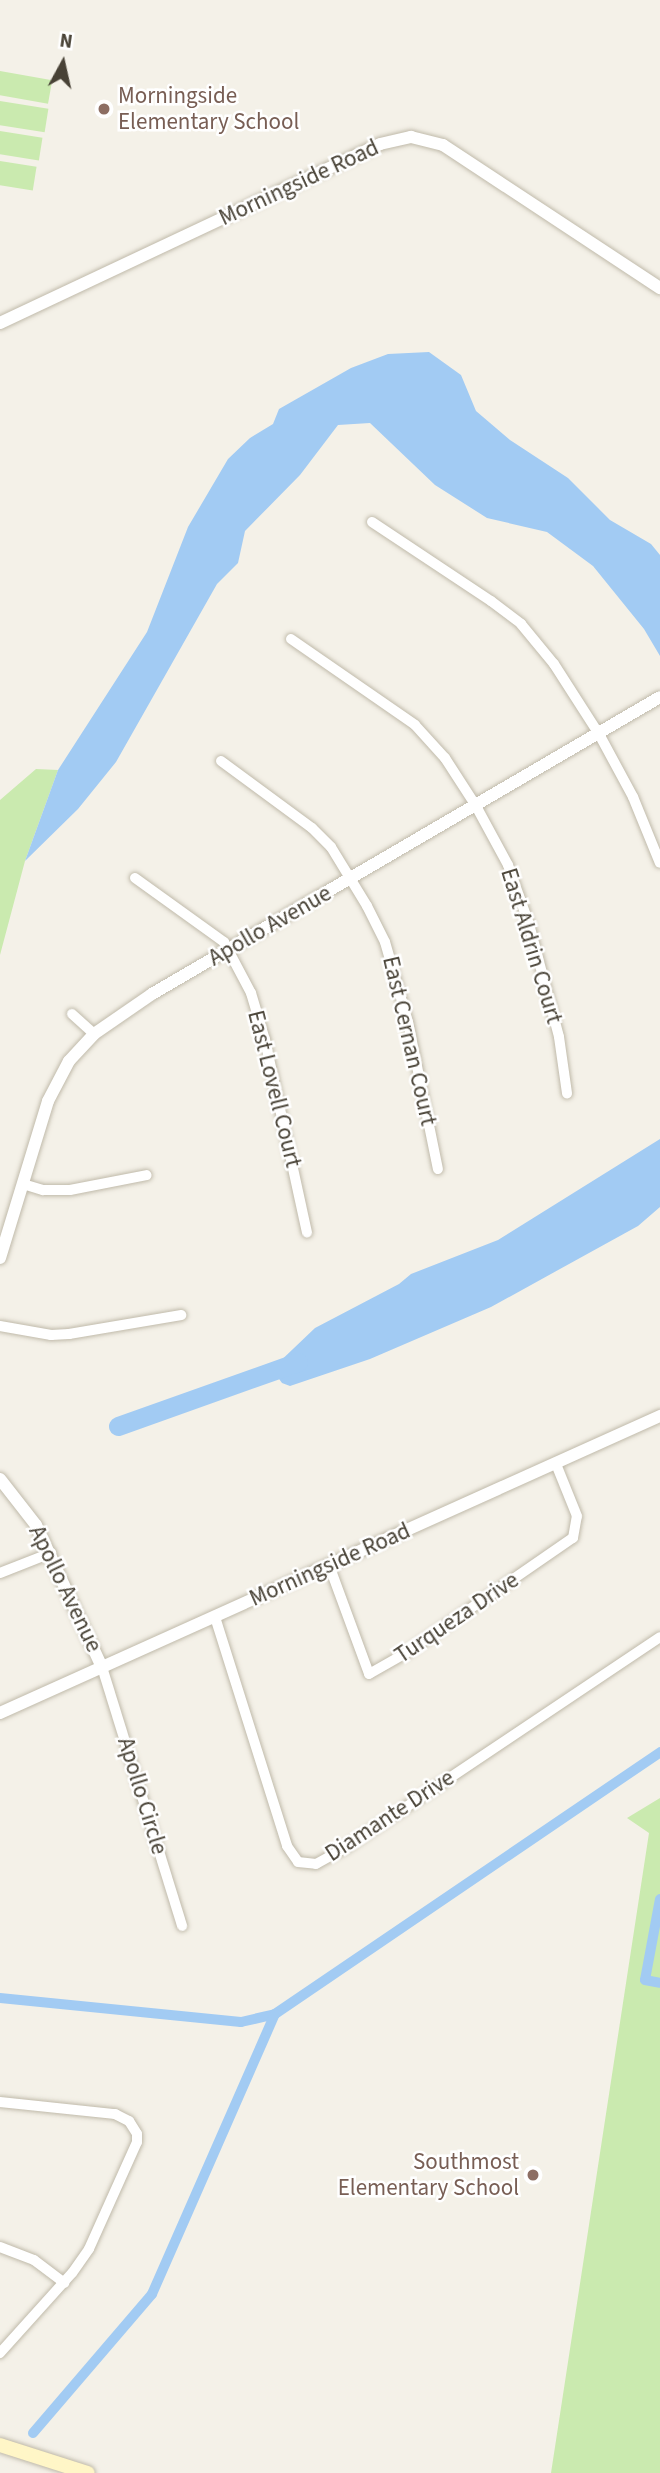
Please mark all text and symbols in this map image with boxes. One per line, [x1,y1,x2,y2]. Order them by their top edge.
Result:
text: N [58,27,74,56]
north arrow [28,28,98,98]
place label: Morningside Elementary School [118,82,299,136]
marker: Morningside Elementary School [96,101,112,117]
street label: Morningside Road [215,134,383,232]
street label: East Aldrin Court [494,865,568,1027]
street label: Apollo Avenue [204,880,336,972]
street label: East Cernan Court [376,954,442,1128]
street label: East Lovell Court [241,1008,307,1170]
street label: Morningside Road [245,1517,415,1613]
street label: Apollo Avenue [22,1521,108,1657]
street label: Turqueza Drive [390,1566,524,1670]
street label: Apollo Circle [111,1734,173,1858]
street label: Diamante Drive [320,1764,460,1868]
place label: Southmost Elementary School [338,2148,519,2202]
marker: Southmost Elementary School [525,2167,541,2183]

